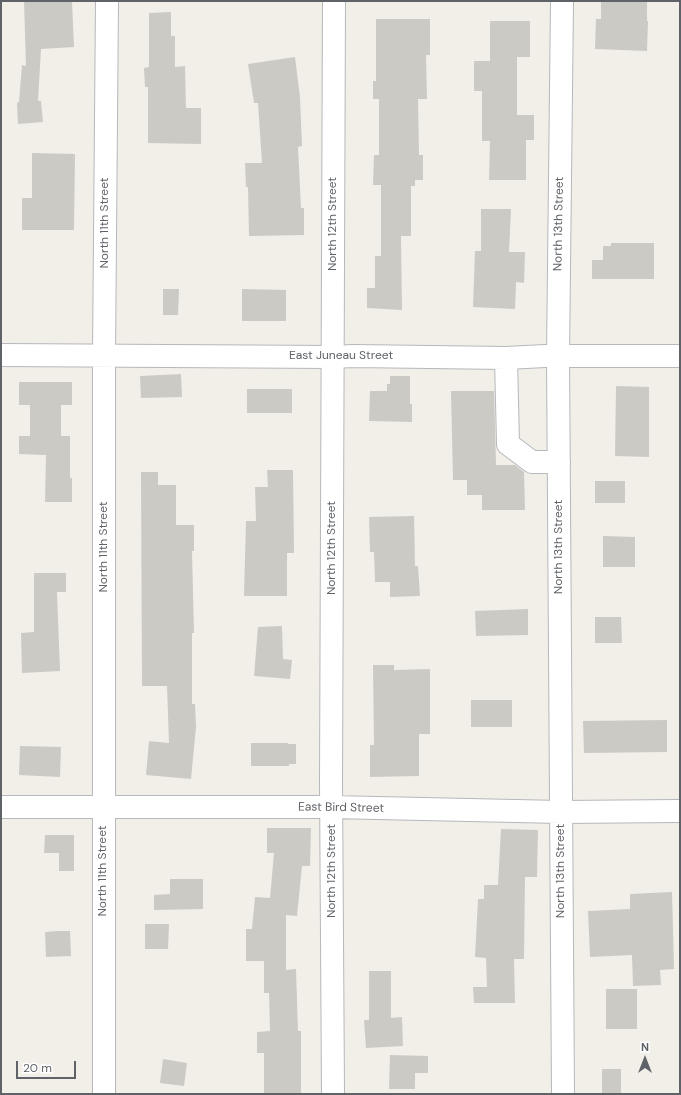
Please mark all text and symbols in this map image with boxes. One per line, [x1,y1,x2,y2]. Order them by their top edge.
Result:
street label: North 12th Street [326,177,340,271]
street label: North 13th Street [551,177,567,271]
street label: North 11th Street [98,178,112,268]
street label: East Juneau Street [289,349,393,363]
street label: North 13th Street [552,500,566,594]
street label: North 12th Street [325,501,339,595]
street label: North 11th Street [97,502,111,592]
street label: East Bird Street [298,800,384,816]
street label: North 12th Street [325,824,339,918]
street label: North 13th Street [554,824,568,918]
street label: North 11th Street [96,826,110,916]
north arrow [625,1039,665,1079]
text: N [641,1040,649,1054]
scale bar [18,1053,78,1079]
text: 20 m [23,1060,52,1076]

